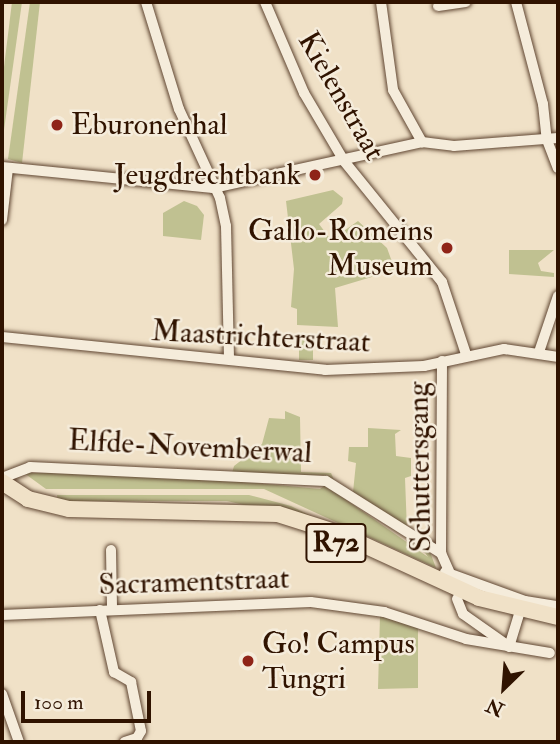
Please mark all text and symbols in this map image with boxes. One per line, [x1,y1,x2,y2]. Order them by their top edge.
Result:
street label: Kielenstraat [290,25,392,167]
place label: Eburonenhal [71,107,228,143]
marker: Eburonenhal [49,117,65,133]
place label: Jeugdrechtbank [114,157,301,193]
marker: Jeugdrechtbank [307,167,323,183]
place label: Gallo-Romeins Museum [248,213,433,284]
marker: Gallo-Romeins Museum [439,240,455,256]
street label: Maastrichterstraat [151,313,371,361]
street label: Schuttersgang [401,381,439,553]
street label: Elfde-Novemberwal [67,423,313,471]
road number: R72 [304,518,368,568]
street label: Sacramentstraat [98,561,290,603]
place label: Go! Campus Tungri [262,626,415,696]
marker: Go! Campus Tungri [240,653,256,669]
north arrow [469,653,539,723]
scale bar [24,678,154,722]
text: 100 m [34,689,84,716]
text: N [482,693,508,722]

